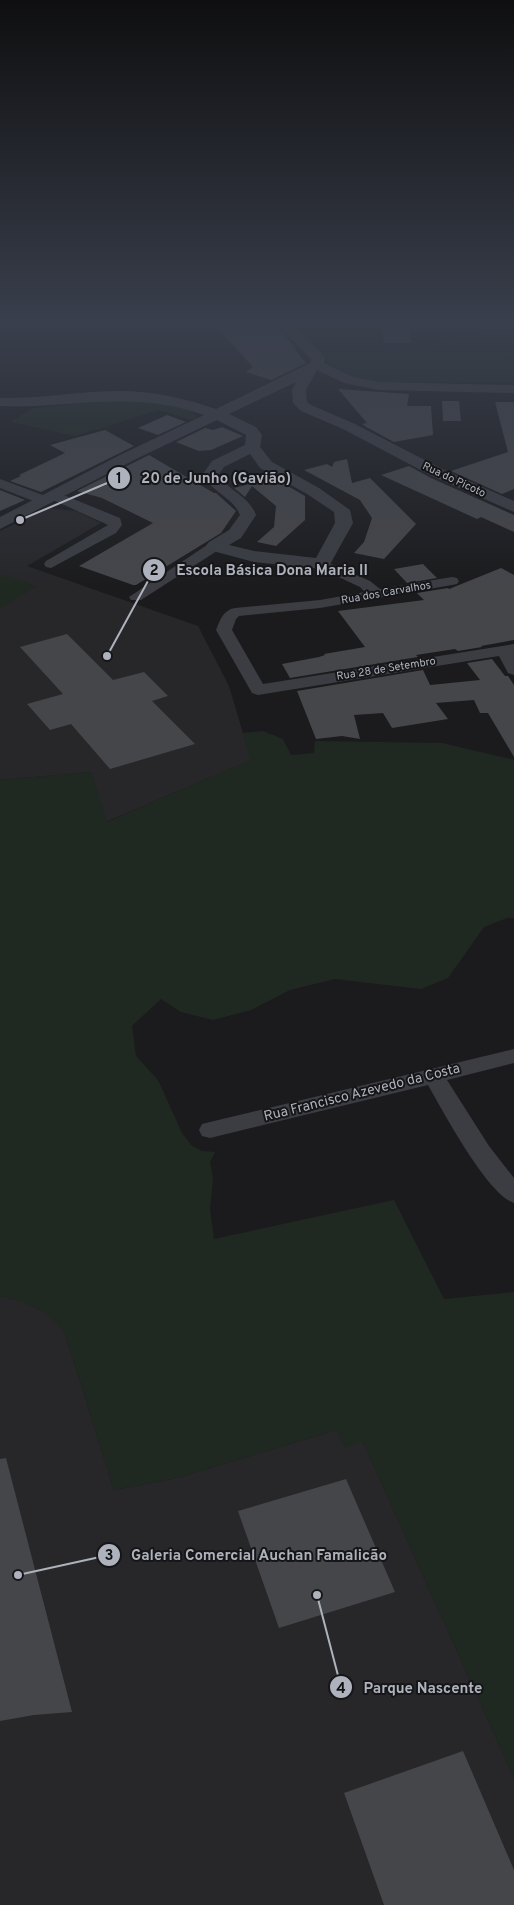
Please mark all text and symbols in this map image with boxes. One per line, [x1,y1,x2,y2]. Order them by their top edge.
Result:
street label: Rua do Picoto [420,459,488,501]
callout: 20 de Junho (Gavião) [106,463,301,493]
text: 1 [116,470,122,489]
text: 20 de Junho (Gavião) [141,470,291,489]
callout: Escola Básica Dona Maria II [142,555,378,585]
text: 2 [149,562,159,581]
text: Escola Básica Dona Maria II [176,562,368,581]
street label: Rua dos Carvalhos [340,578,432,608]
street label: Rua 28 de Setembro [335,654,437,684]
street label: Rua Francisco Azevedo da Costa [262,1060,462,1126]
callout: Galeria Comercial Auchan Famalicão [96,1540,398,1570]
text: 3 [105,1547,114,1566]
text: Galeria Comercial Auchan Famalicão [131,1547,387,1566]
callout: Parque Nascente [328,1672,492,1702]
text: 4 [336,1680,346,1699]
text: Parque Nascente [364,1680,482,1699]

